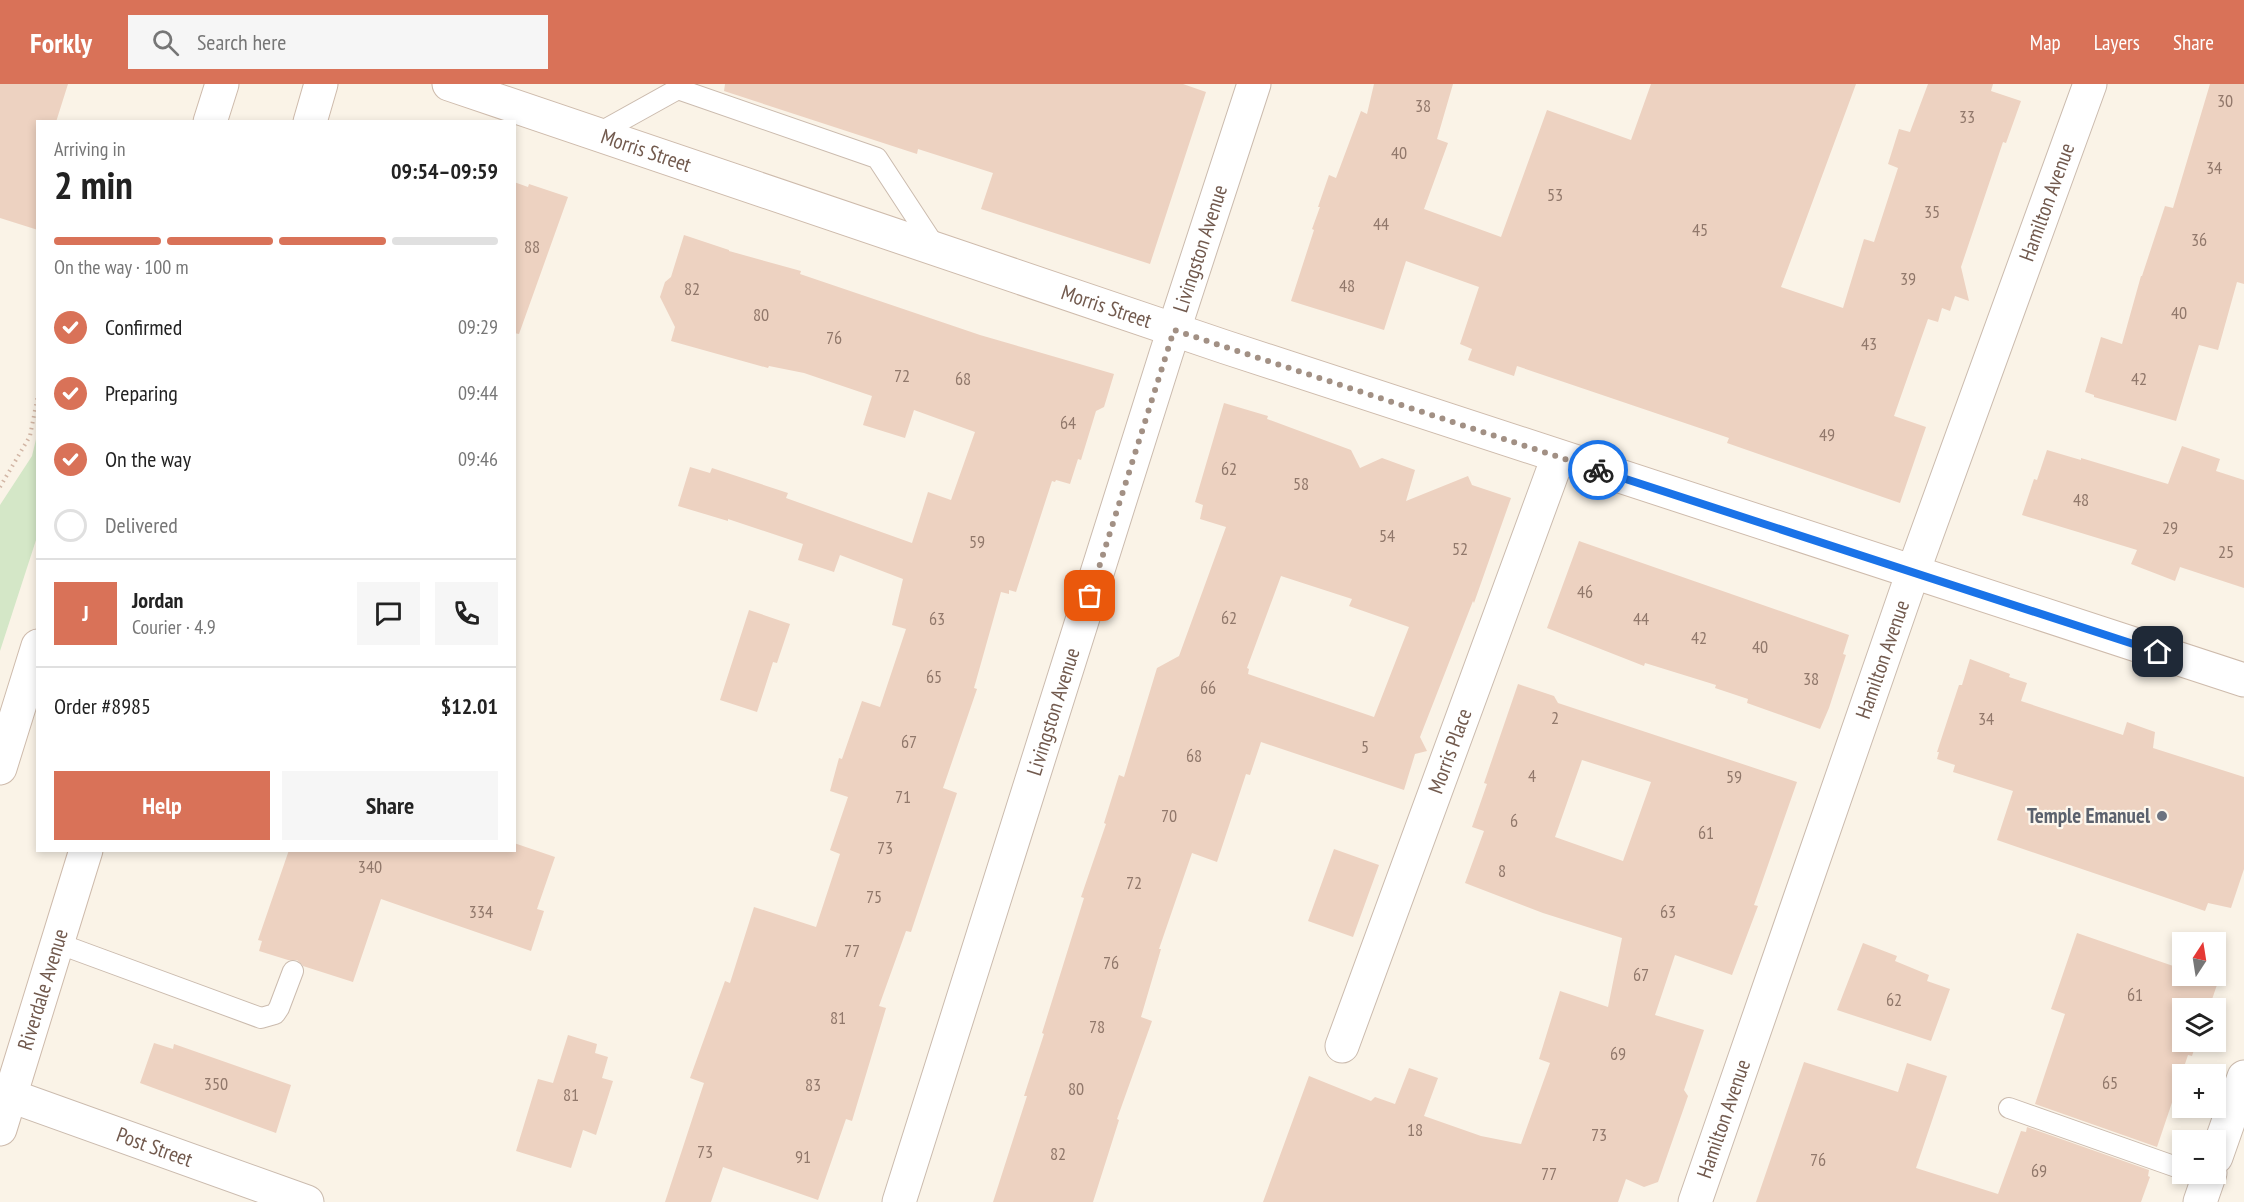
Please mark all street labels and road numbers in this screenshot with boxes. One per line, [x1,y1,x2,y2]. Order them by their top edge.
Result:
street label: Morris Street [597,122,695,178]
street label: Hamilton Avenue [2013,139,2080,265]
street label: Livingston Avenue [1167,181,1233,315]
street label: Morris Street [1058,278,1155,334]
street label: Hamilton Avenue [1849,596,1915,722]
street label: Livingston Avenue [1020,644,1086,779]
street label: Morris Place [1422,705,1478,797]
street label: Riverdale Avenue [11,925,74,1053]
street label: Hamilton Avenue [1690,1056,1756,1182]
street label: Post Street [113,1121,196,1173]

